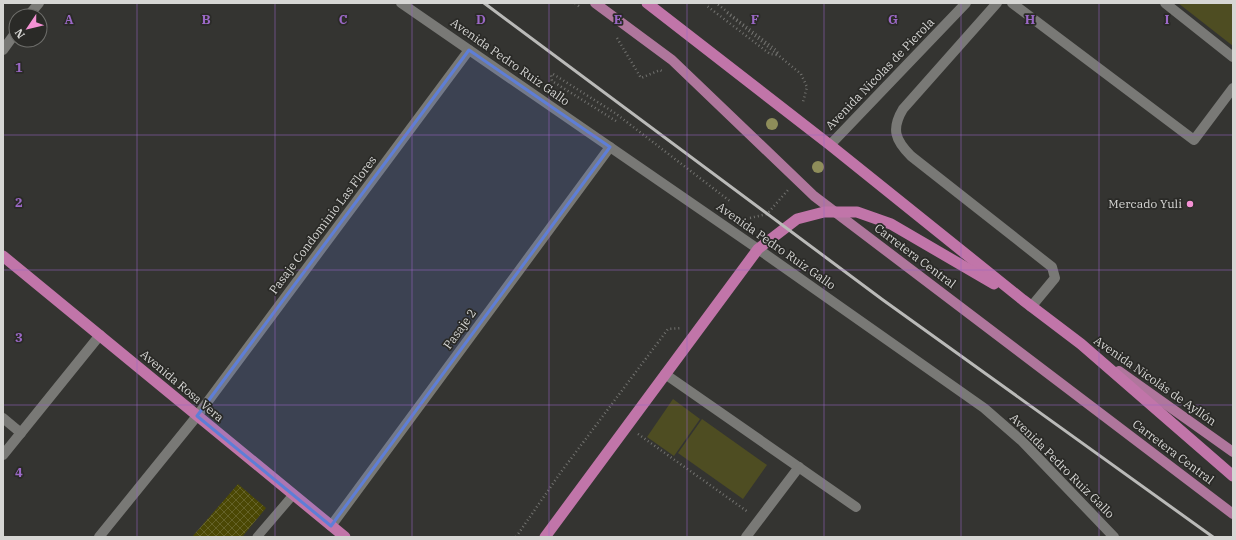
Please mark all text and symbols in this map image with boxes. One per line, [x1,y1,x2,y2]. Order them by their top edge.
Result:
north arrow [8,8,48,48]
text: A [64,11,74,28]
text: B [201,11,211,28]
text: C [339,11,348,28]
text: D [476,11,486,28]
text: E [614,11,622,28]
text: F [751,11,759,28]
text: G [888,11,898,28]
text: H [1025,11,1036,28]
text: I [1165,11,1170,28]
street label: Avenida Nicolas de Pierola [822,14,937,133]
street label: Avenida Pedro Ruiz Gallo [448,15,573,109]
text: N [11,26,28,41]
text: 1 [15,59,23,76]
street label: Pasaje Condominio Las Flores [266,152,380,297]
text: 2 [15,194,23,211]
place label: Mercado Yuli [1108,196,1182,211]
street label: Avenida Pedro Ruiz Gallo [714,199,839,293]
marker: Mercado Yuli [1185,199,1195,209]
street label: Carretera Central [872,220,959,291]
street label: Pasaje 2 [440,306,479,352]
text: 3 [15,329,23,346]
street label: Avenida Nicolás de Ayllón [1091,333,1220,429]
street label: Avenida Rosa Vera [138,346,227,425]
street label: Avenida Pedro Ruiz Gallo [1007,410,1118,521]
street label: Carretera Central [1130,416,1217,487]
text: 4 [15,464,23,481]

